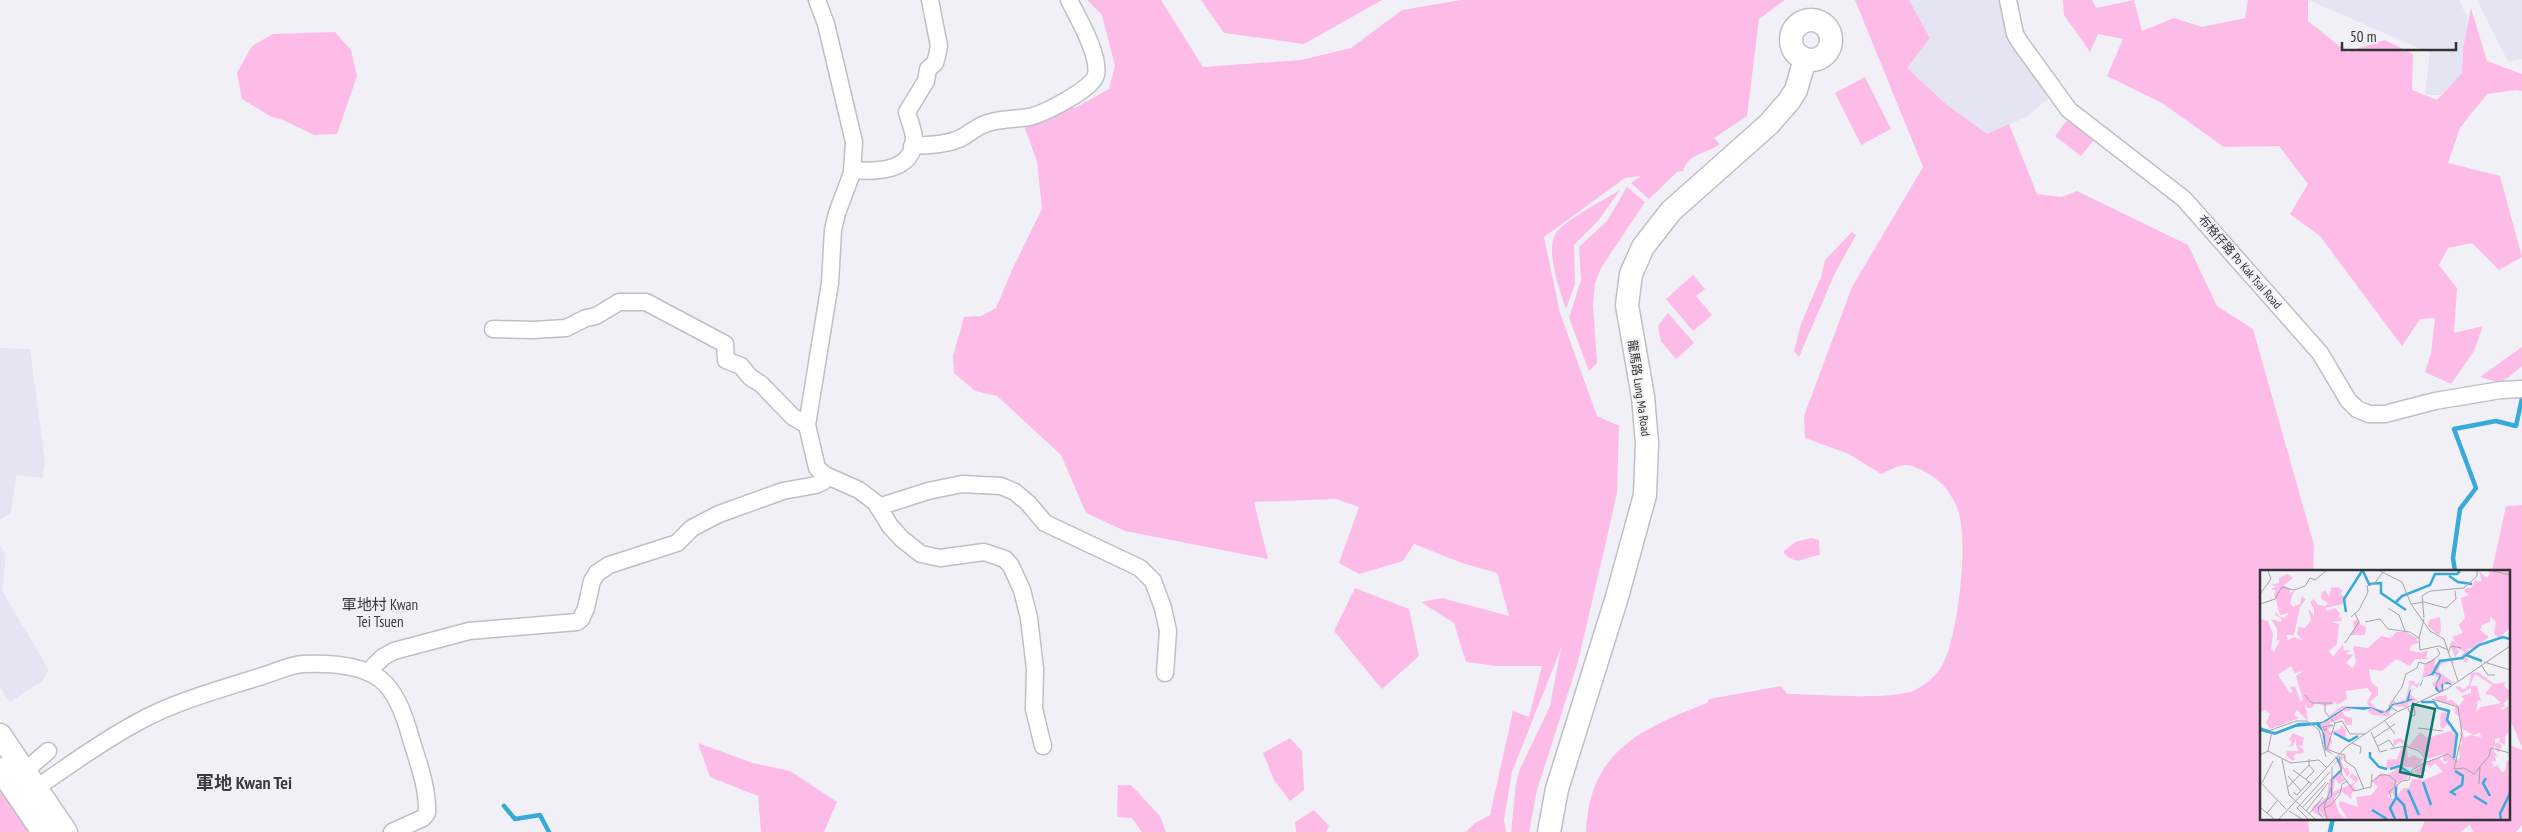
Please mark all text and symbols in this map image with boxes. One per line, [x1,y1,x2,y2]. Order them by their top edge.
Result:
scale bar [2342,20,2456,52]
text: 50 m [2350,27,2376,46]
street label: 布格仔路 Po Kak Tsai Road [2196,212,2285,312]
street label: 龍馬路 Lung Ma Road [1625,339,1654,437]
inset map [2260,570,2510,820]
district label: 軍地村 Kwan Tei Tsuen [342,595,418,631]
district label: 軍地 Kwan Tei [196,771,292,794]

